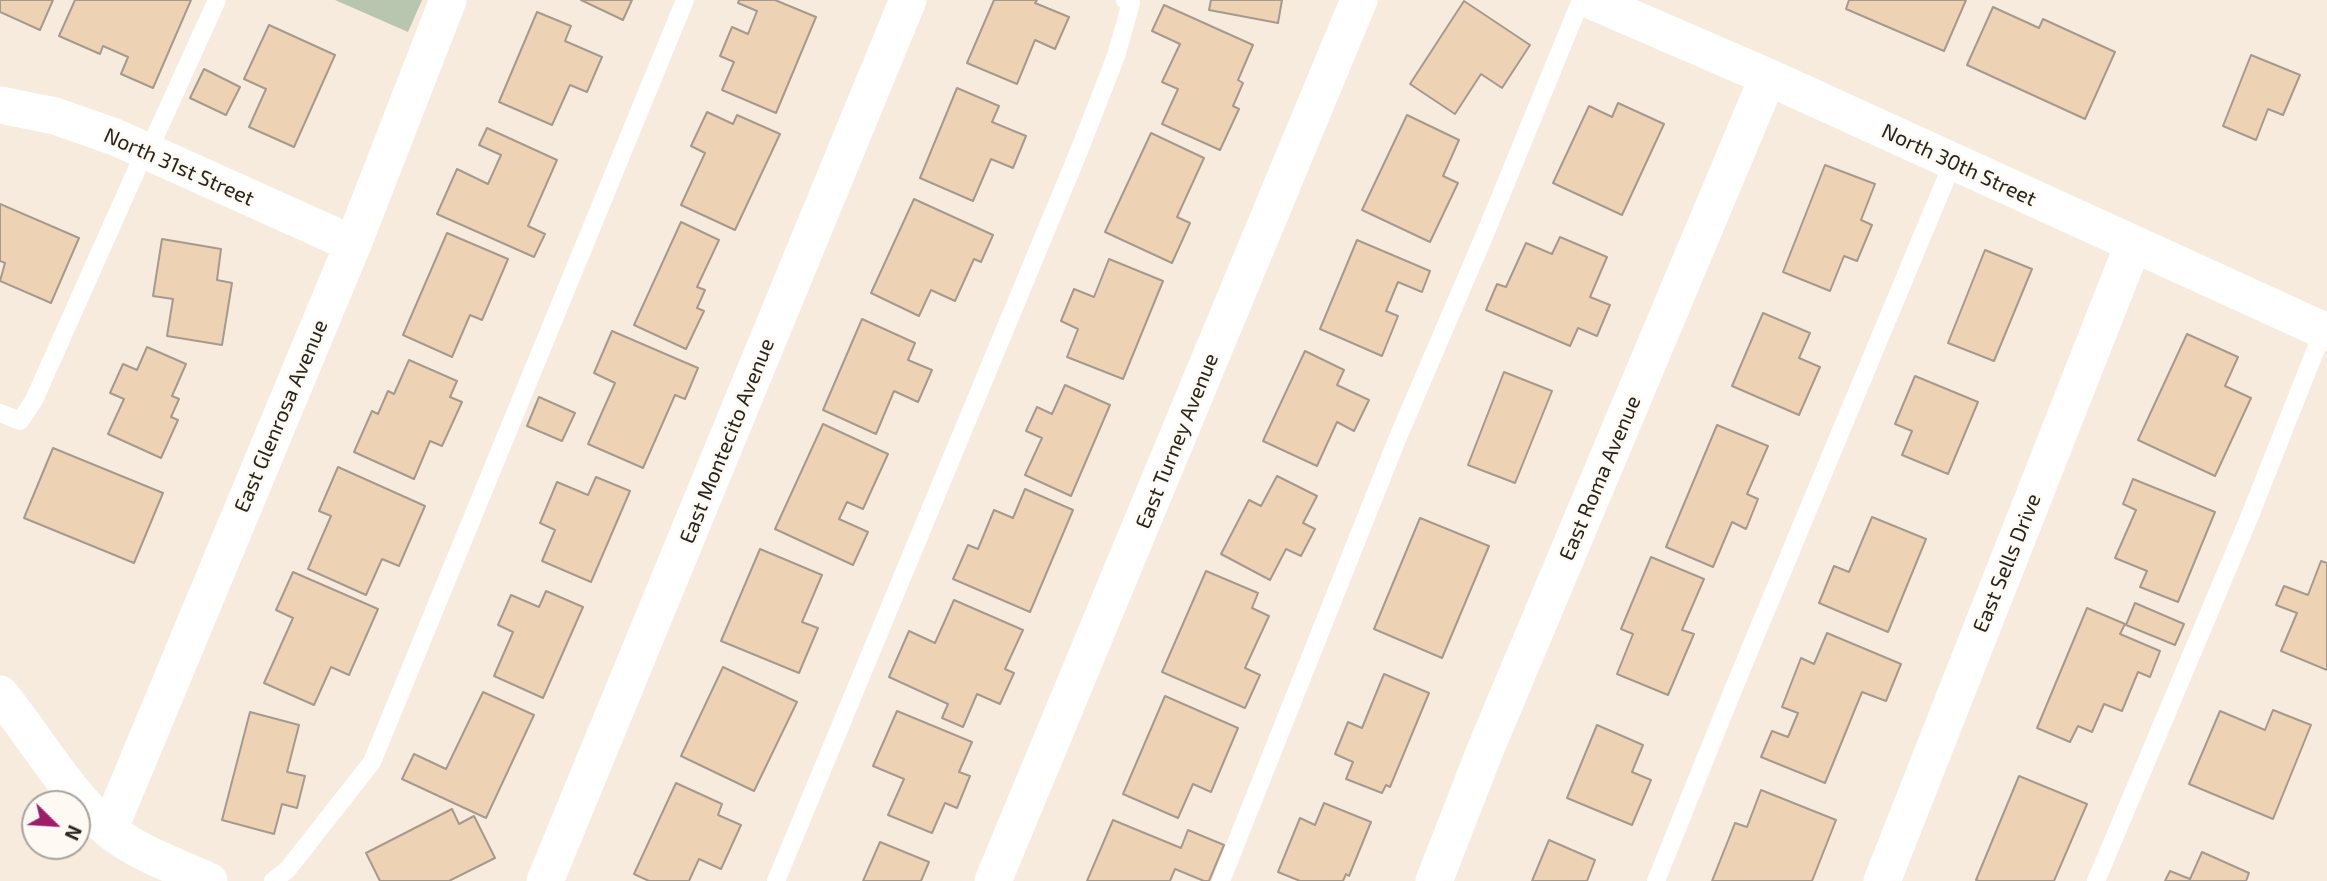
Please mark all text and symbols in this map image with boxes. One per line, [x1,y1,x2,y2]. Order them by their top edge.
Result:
street label: North 30th Street [1878,118,2040,212]
street label: North 31st Street [100,123,258,211]
street label: East Glenrosa Avenue [229,316,333,516]
street label: East Montecito Avenue [674,335,780,547]
street label: East Turney Avenue [1130,350,1224,532]
street label: East Roma Avenue [1554,392,1646,564]
street label: East Sells Drive [1968,490,2046,636]
north arrow [21,790,91,860]
text: N [61,822,87,844]

